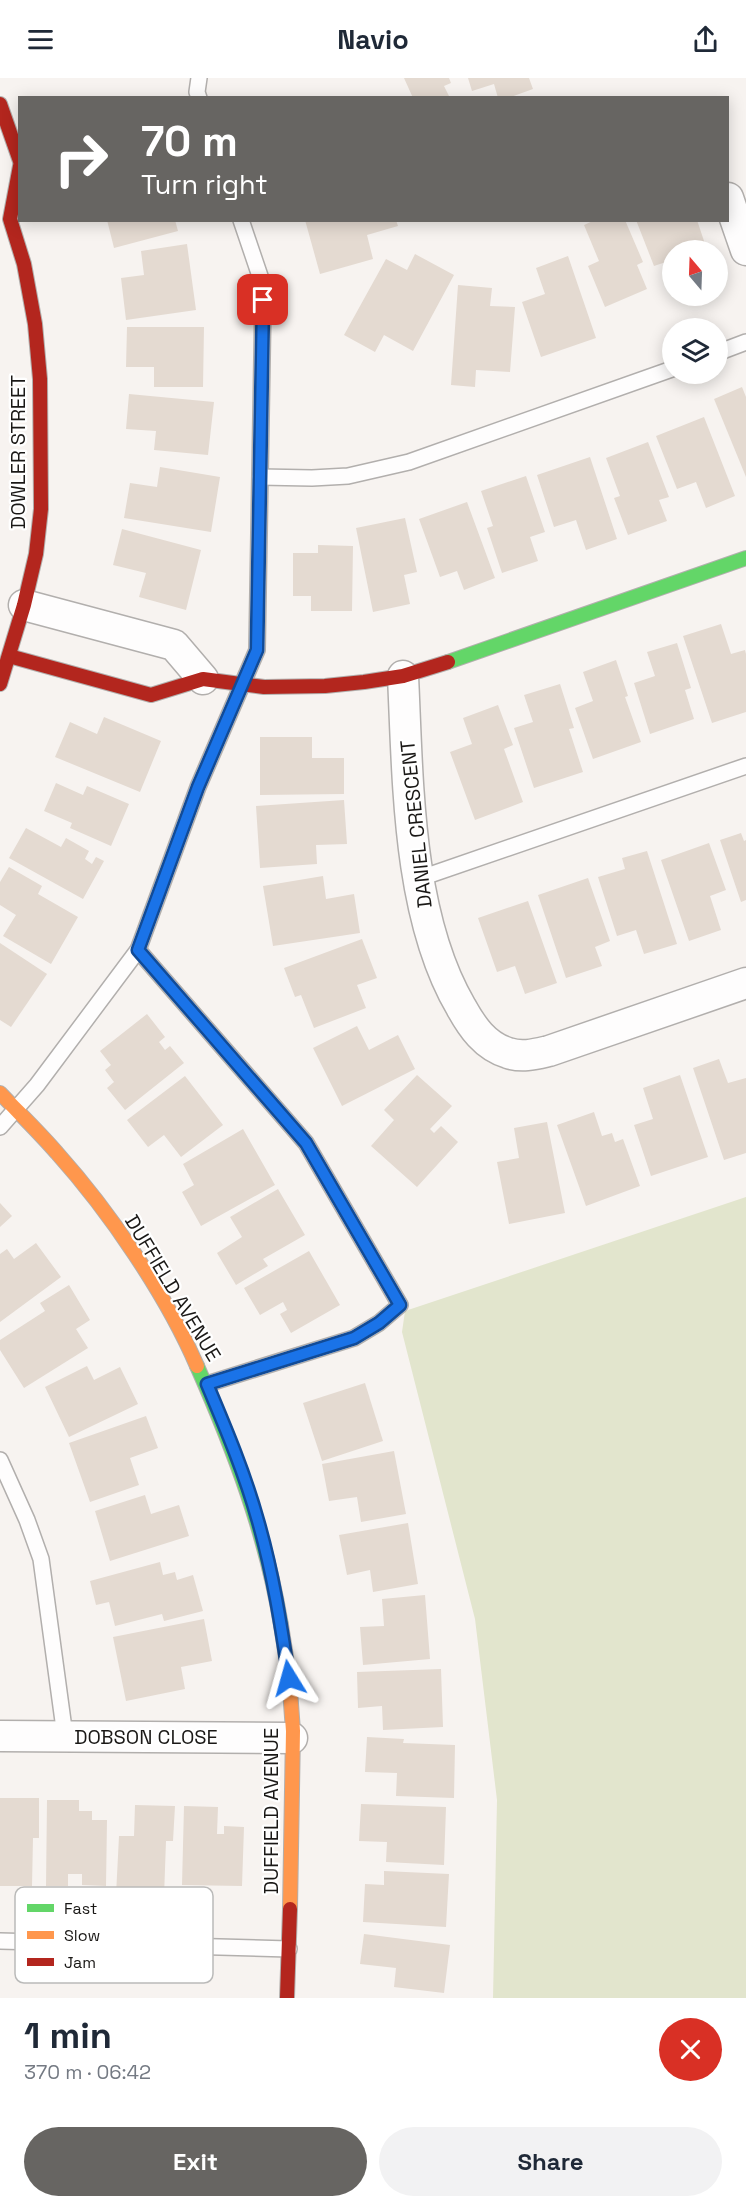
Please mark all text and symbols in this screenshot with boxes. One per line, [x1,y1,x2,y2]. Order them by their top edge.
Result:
text: Navio [337,22,409,57]
icon: menu [24,23,57,56]
icon: share [689,23,722,56]
text: 70 m [141,115,238,168]
icon: right [42,120,120,198]
text: Turn right [141,167,268,202]
north arrow [662,240,728,306]
map controls [662,240,728,384]
pin [237,274,288,325]
icon: arrive [246,283,279,316]
button: layers [662,318,728,384]
street label: DOWLER STREET [5,375,31,529]
street label: DANIEL CRESCENT [394,738,438,909]
street label: DUFFIELD AVENUE [119,1210,227,1366]
position arrow [257,1646,321,1710]
street label: DOBSON CLOSE [74,1724,218,1750]
street label: DUFFIELD AVENUE [258,1728,284,1894]
legend [15,1887,213,1983]
text: Fast [64,1898,97,1919]
text: Slow [64,1925,100,1946]
text: Jam [64,1952,96,1973]
text: 1 min [24,2013,112,2059]
button: close [659,2018,722,2081]
text: 370 m · 06:42 [24,2059,151,2085]
button: Exit [24,2127,367,2196]
button: Share [379,2127,722,2196]

